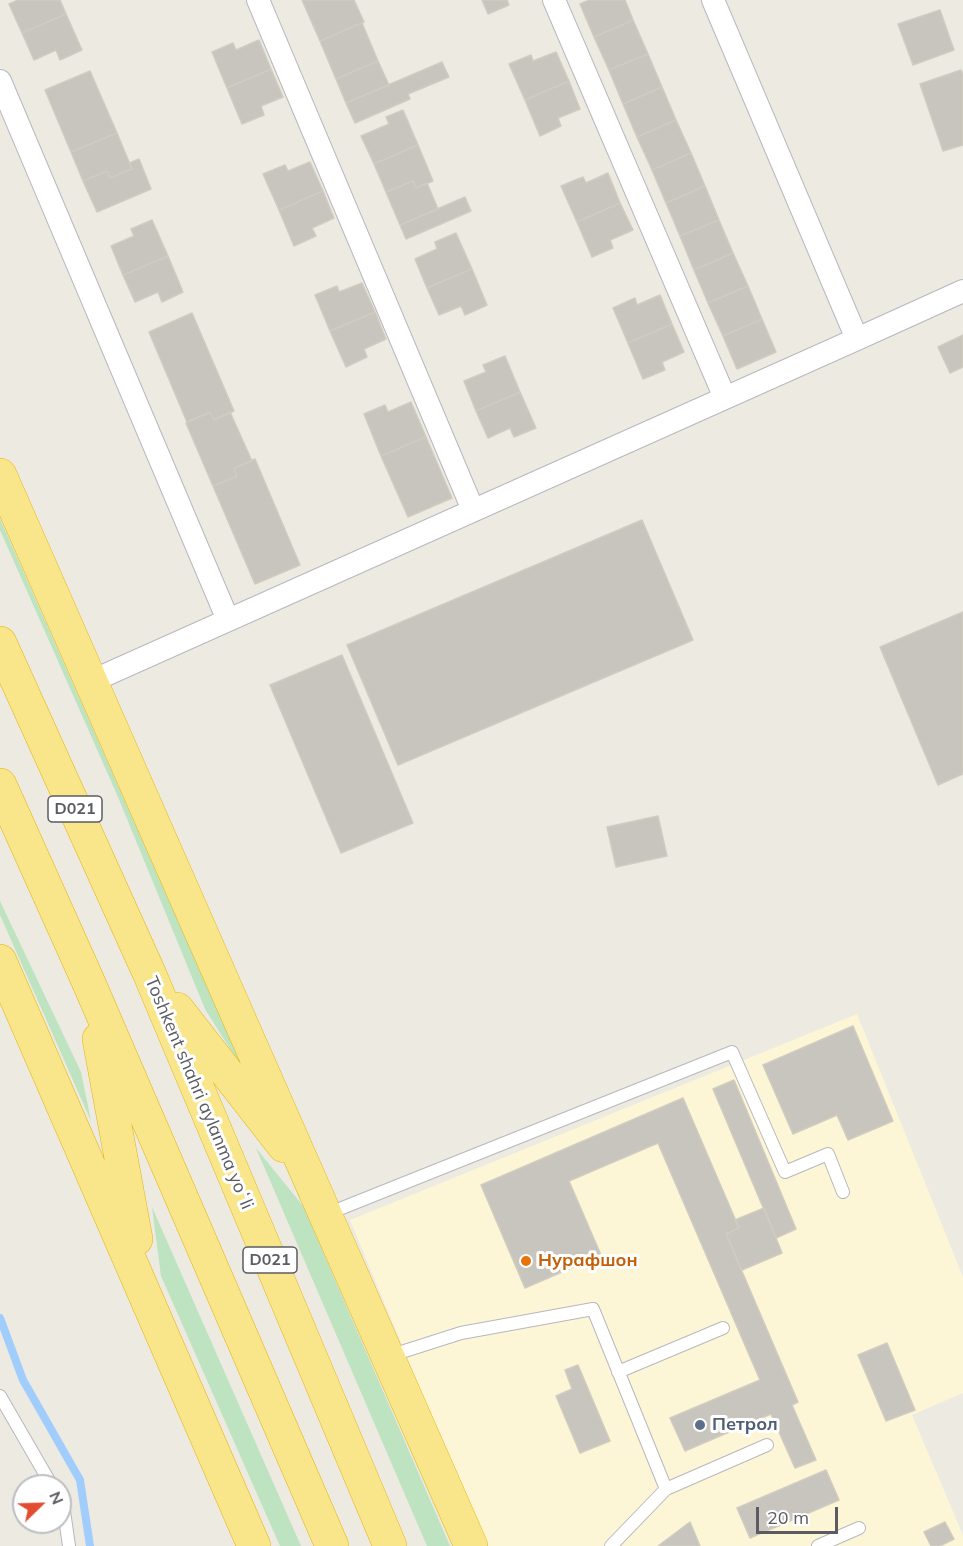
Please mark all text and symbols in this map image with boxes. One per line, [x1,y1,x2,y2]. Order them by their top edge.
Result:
road number: D021 [48,796,102,822]
street label: Toshkent shahri aylanma yoʻli [140,974,258,1212]
road number: D021 [243,1247,297,1273]
place label: Нурафшон [538,1250,638,1272]
marker: Нурафшон [519,1254,533,1268]
place label: Петрол [712,1414,778,1436]
marker: Петрол [693,1418,707,1432]
north arrow [12,1474,72,1534]
text: N [45,1488,68,1507]
scale bar [759,1495,842,1533]
text: 20 m [767,1506,809,1529]

